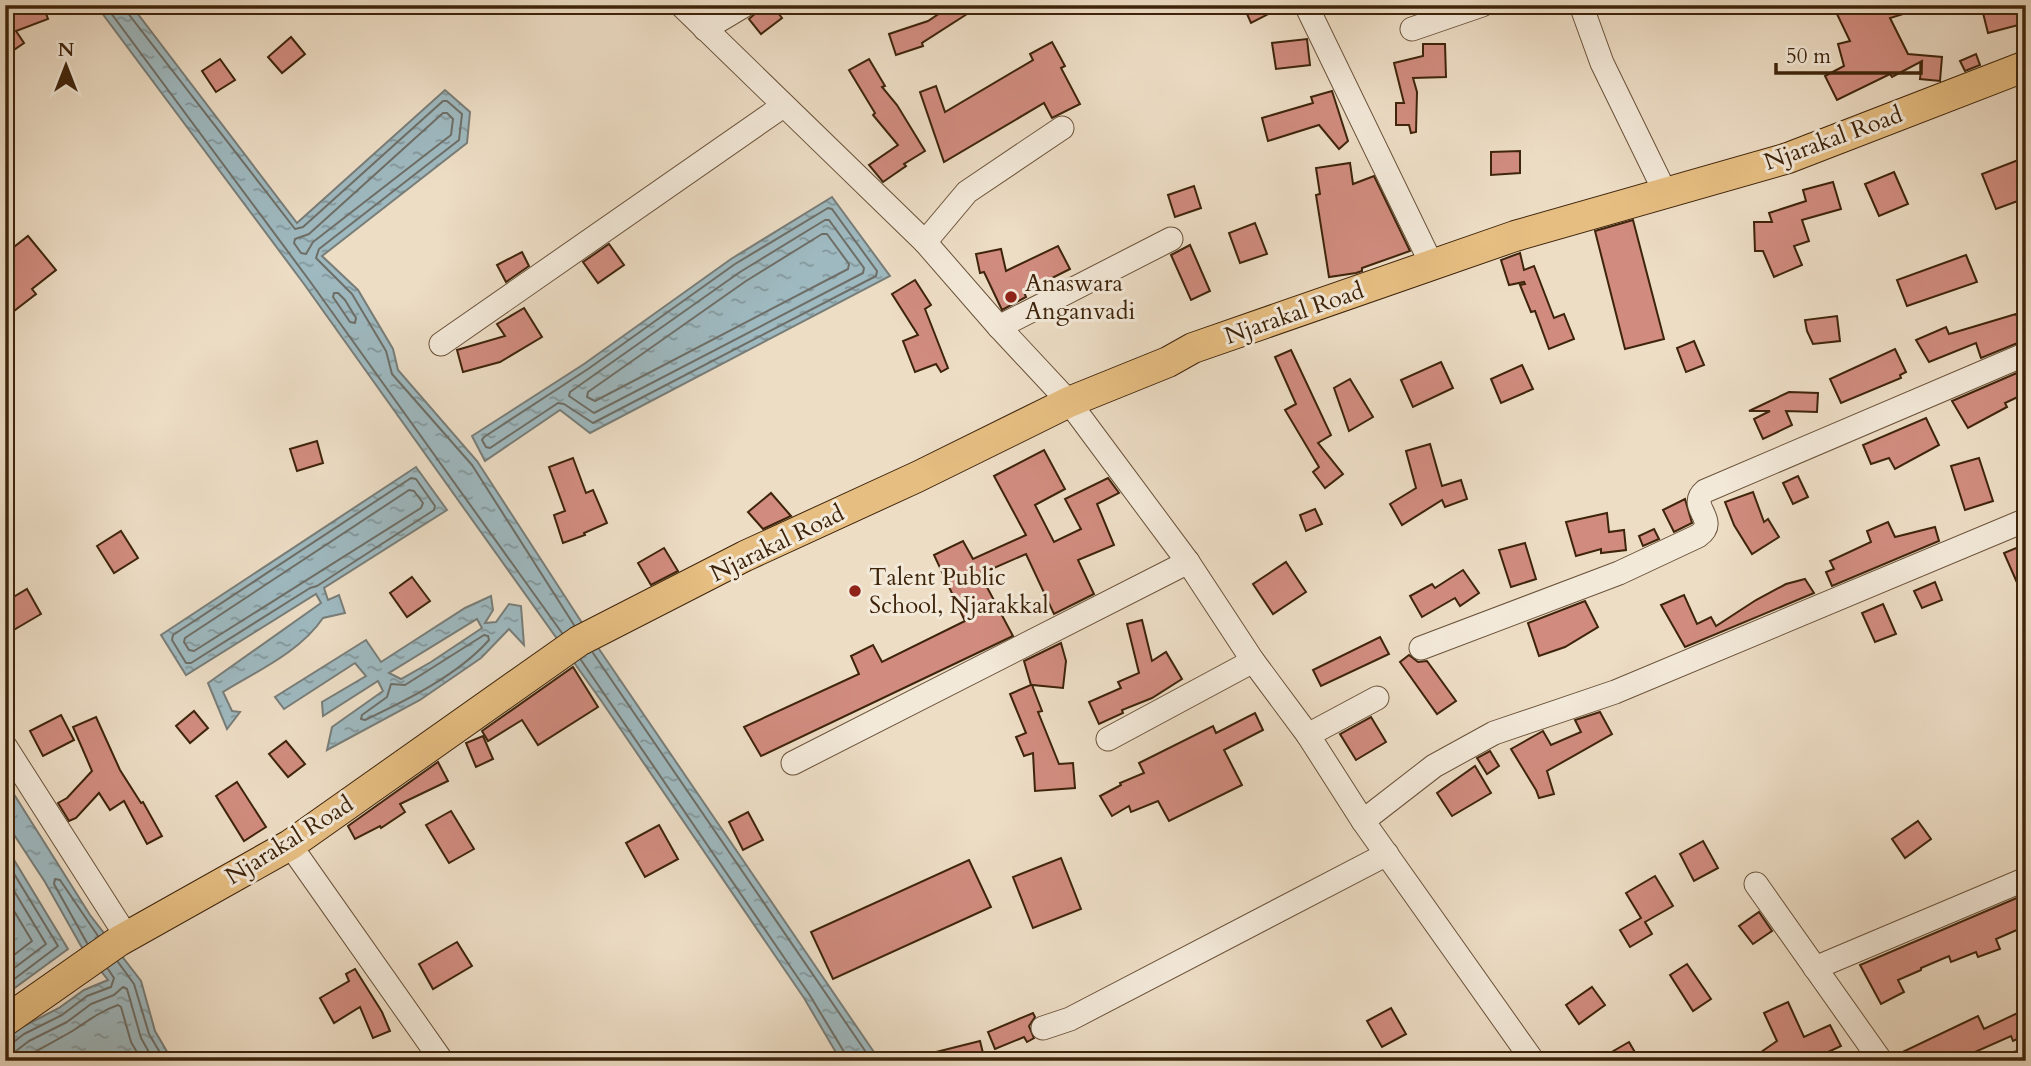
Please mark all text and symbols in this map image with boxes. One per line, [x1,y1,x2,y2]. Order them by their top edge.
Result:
north arrow [32,32,102,102]
scale bar [1776,32,1921,76]
text: N [58,37,75,63]
text: 50 m [1786,42,1831,71]
street label: Njarakal Road [1759,98,1907,179]
place label: Anaswara Anganvadi [1025,267,1135,328]
street label: Njarakal Road [1220,274,1368,353]
marker: Anaswara Anganvadi [1003,289,1019,305]
street label: Njarakal Road [705,497,850,590]
place label: Talent Public School, Njarakkal [869,561,1049,622]
marker: Talent Public School, Njarakkal [847,583,863,599]
street label: Njarakal Road [219,788,360,893]

